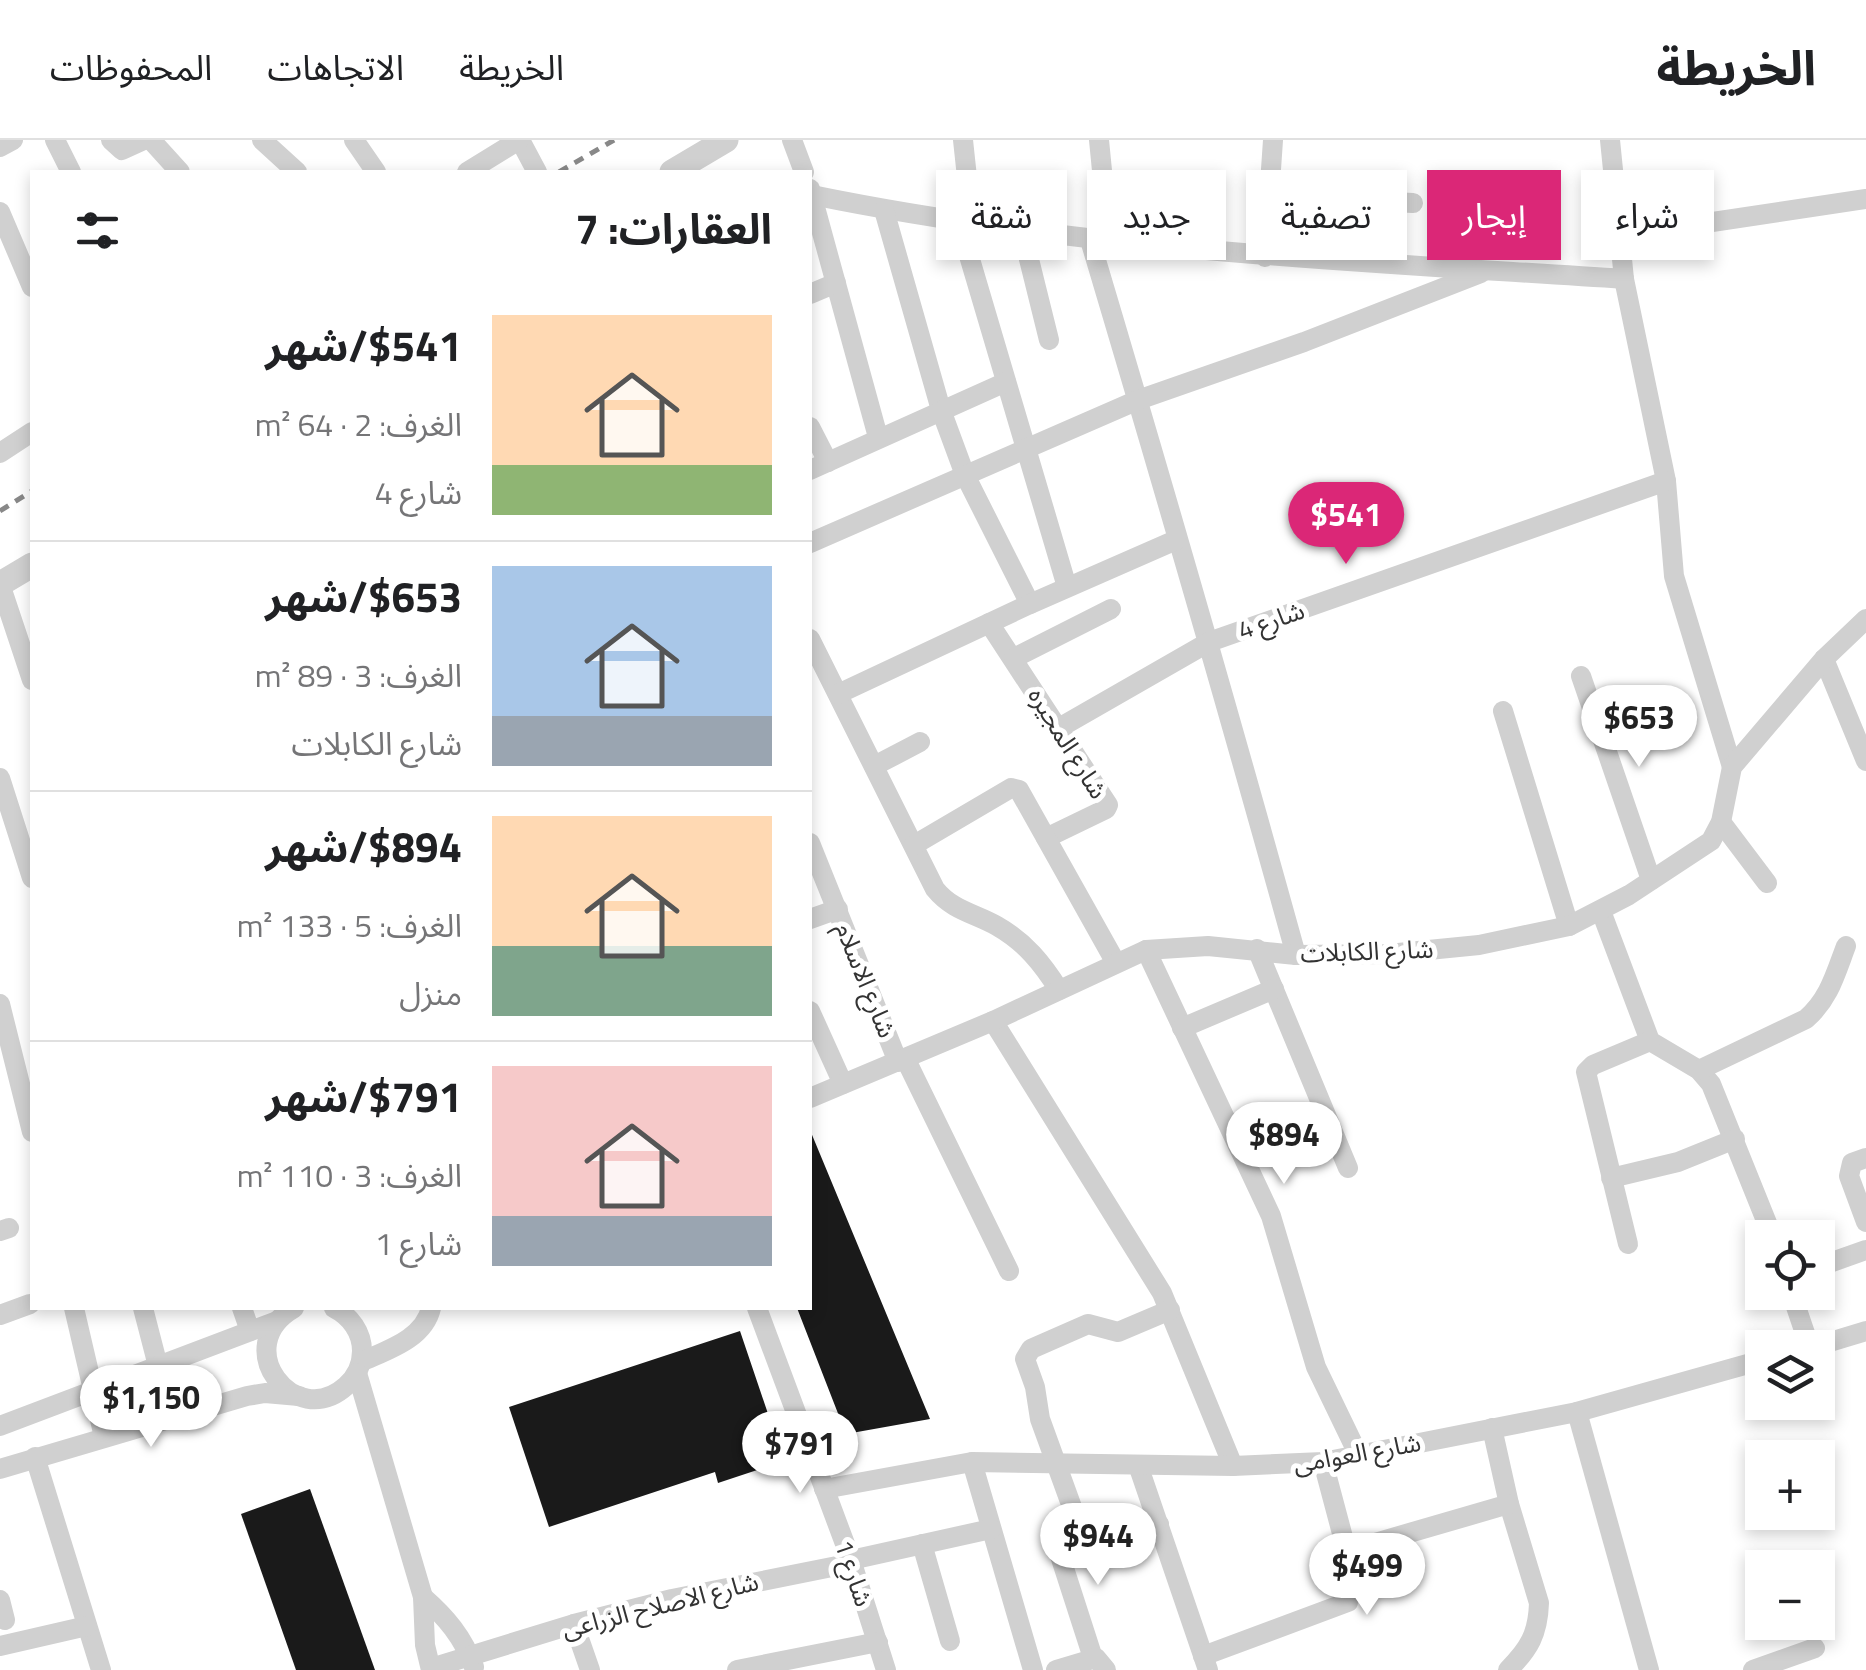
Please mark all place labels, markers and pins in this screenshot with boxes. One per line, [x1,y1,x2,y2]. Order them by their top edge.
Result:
pin: $541 [1287,482,1405,567]
pin: $653 [1580,685,1698,770]
pin: $894 [1225,1102,1343,1187]
pin: $1,150 [70,1365,232,1450]
pin: $791 [741,1411,859,1496]
pin: $944 [1039,1503,1157,1588]
pin: $499 [1308,1533,1426,1618]

